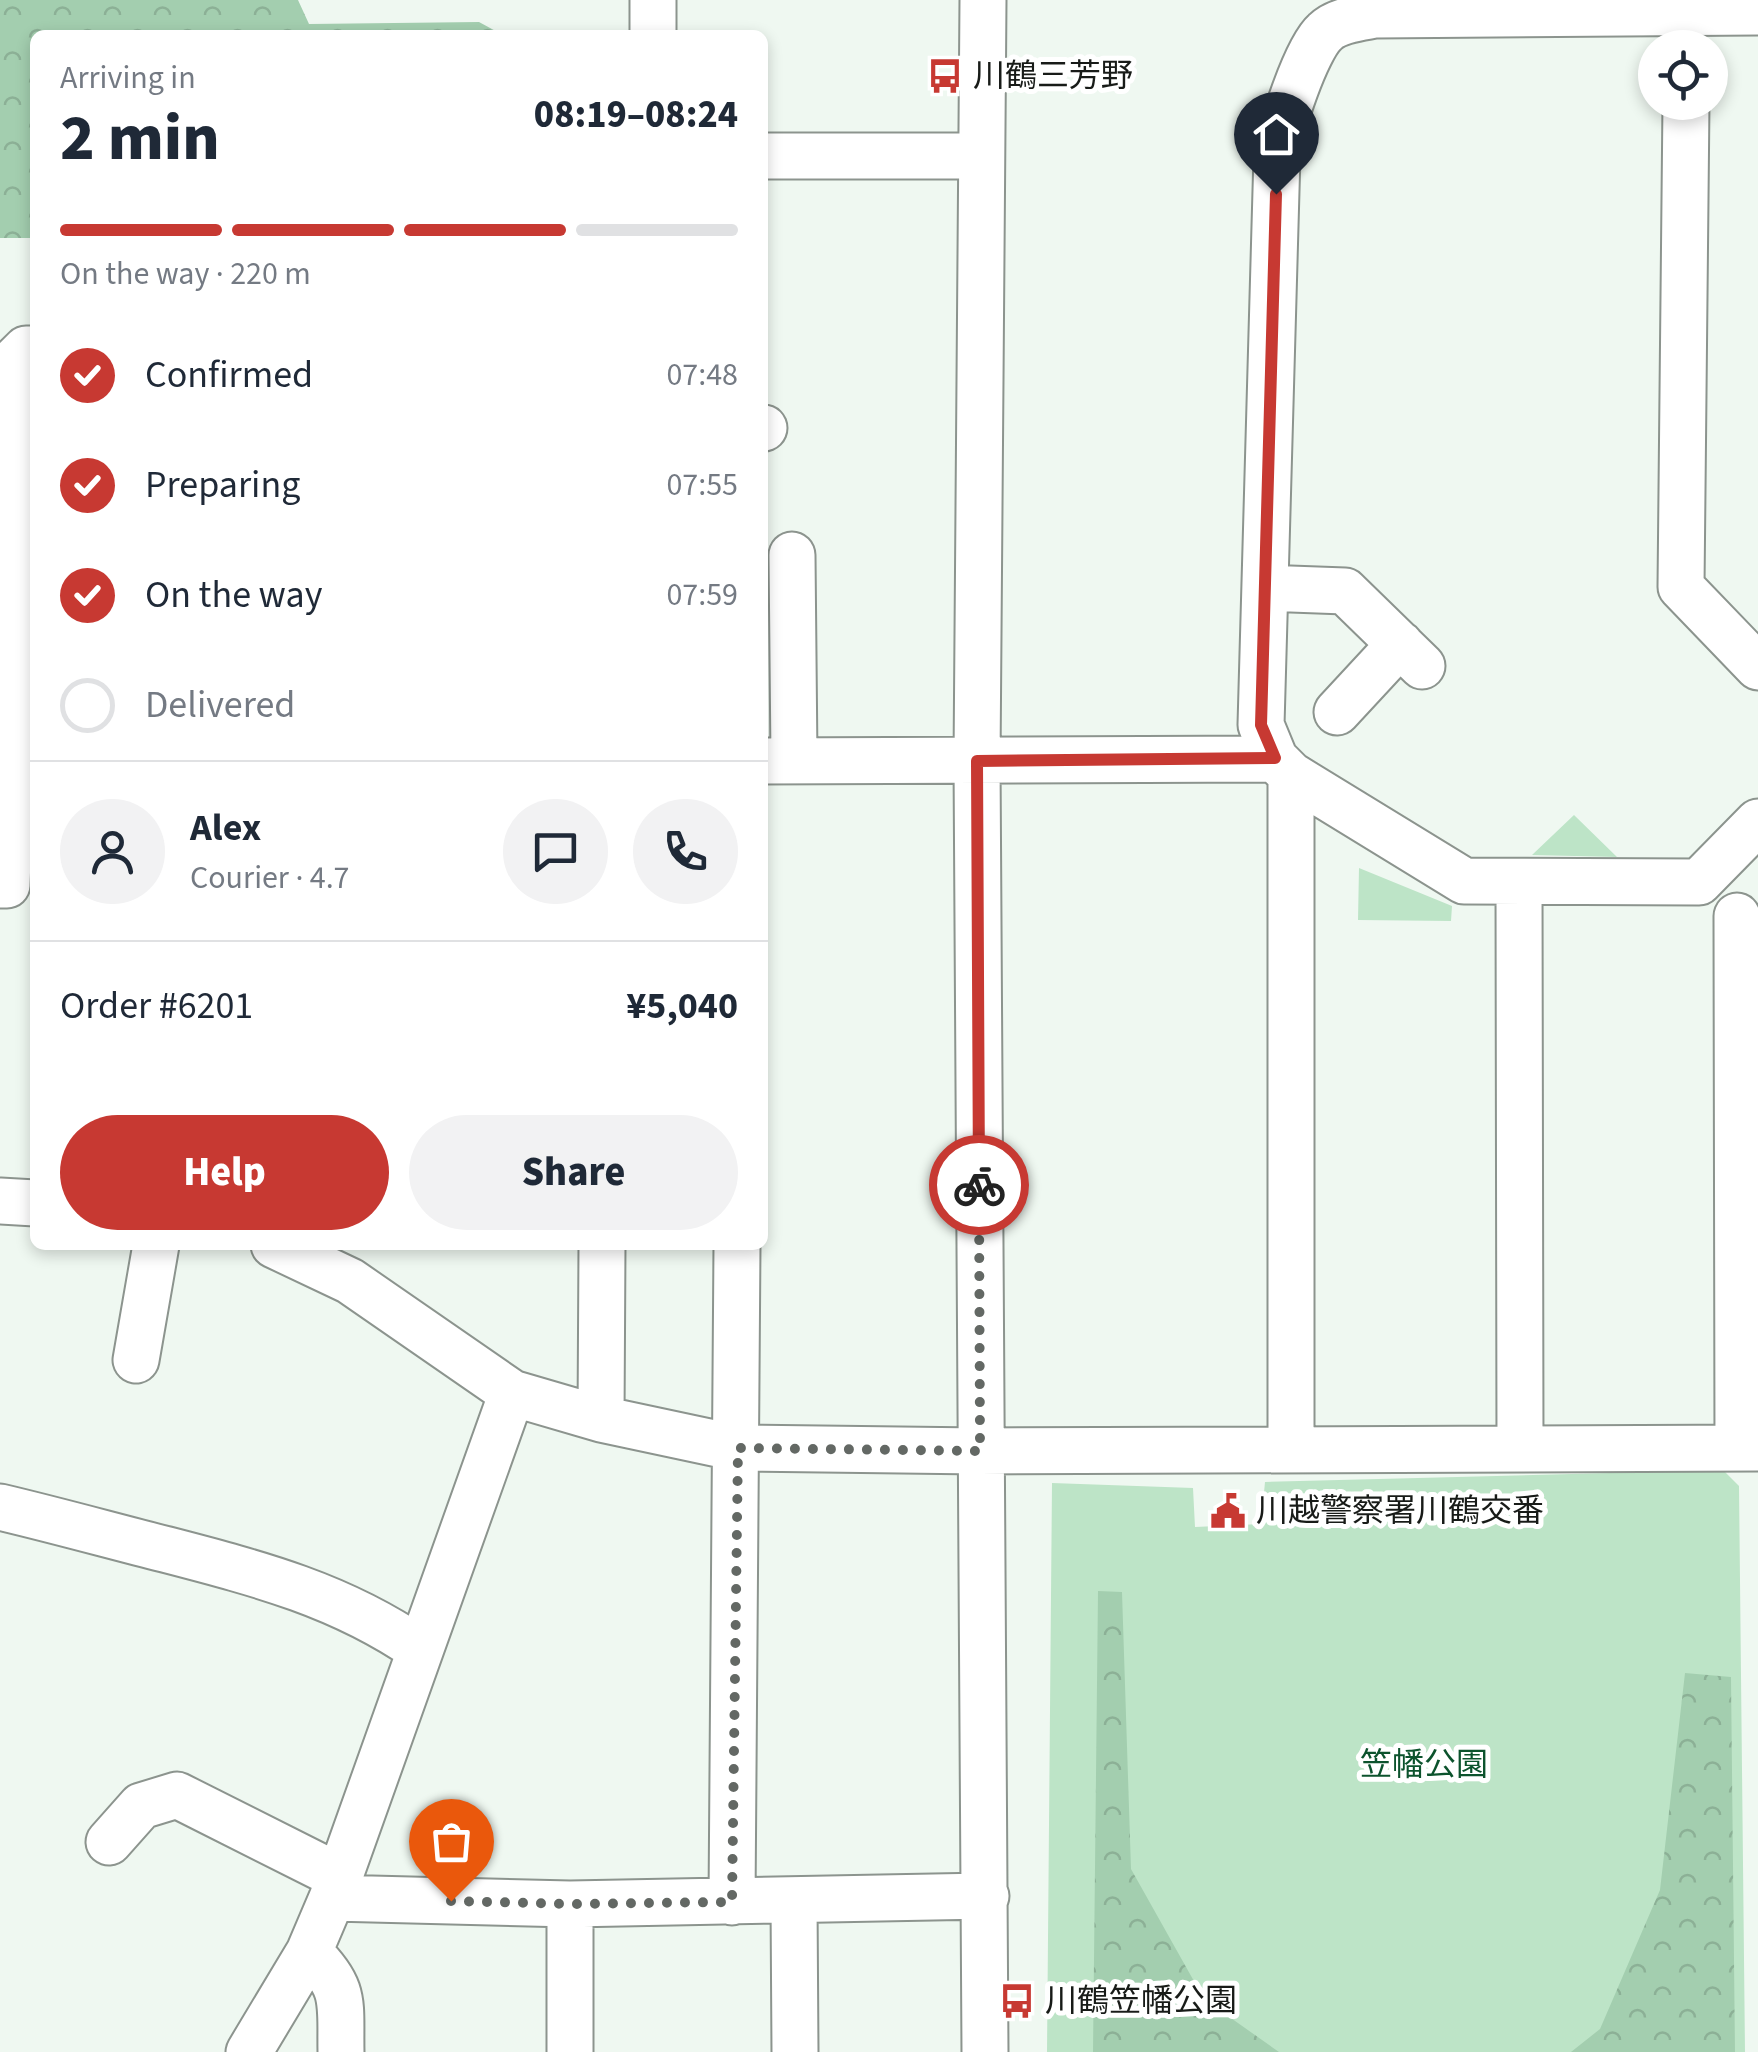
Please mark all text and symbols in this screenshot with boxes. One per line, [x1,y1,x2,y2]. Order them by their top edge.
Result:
map controls [1638,30,1728,120]
button: locate [1638,30,1728,120]
place label: 川鶴三芳野 [973,53,1133,99]
text: Arriving in [60,55,196,101]
bus stop icon: 川鶴三芳野 [926,57,964,95]
text: 08:19–08:24 [534,88,738,142]
text: 2 min [60,92,220,185]
pin [1234,92,1319,195]
icon: home [1249,107,1304,162]
text: On the way · 220 m [60,251,311,297]
icon: check [60,348,115,403]
text: Confirmed [145,348,313,402]
text: 07:48 [666,352,738,398]
icon: check [60,458,115,513]
text: Preparing [145,458,300,512]
text: 07:55 [666,462,738,508]
icon: check [60,568,115,623]
text: On the way [145,568,322,622]
text: 07:59 [666,572,738,618]
text: Delivered [145,678,295,732]
button: person [60,799,165,904]
button: chat [503,799,608,904]
button: phone [633,799,738,904]
text: Alex [190,801,261,855]
text: Courier · 4.7 [190,855,350,901]
text: Order #6201 [60,979,253,1033]
text: ¥5,040 [626,979,738,1033]
button: Help [60,1115,389,1230]
button: Share [409,1115,738,1230]
courier [929,1135,1029,1235]
icon: bike [952,1158,1007,1213]
place label: 川越警察署川鶴交番 [1256,1488,1544,1534]
public building icon: 川越警察署川鶴交番 [1209,1492,1247,1530]
park label: 笠幡公園 [1360,1742,1488,1788]
pin [409,1799,494,1902]
icon: bag [424,1814,479,1869]
place label: 川鶴笠幡公園 [1045,1978,1237,2024]
bus stop icon: 川鶴笠幡公園 [998,1982,1036,2020]

